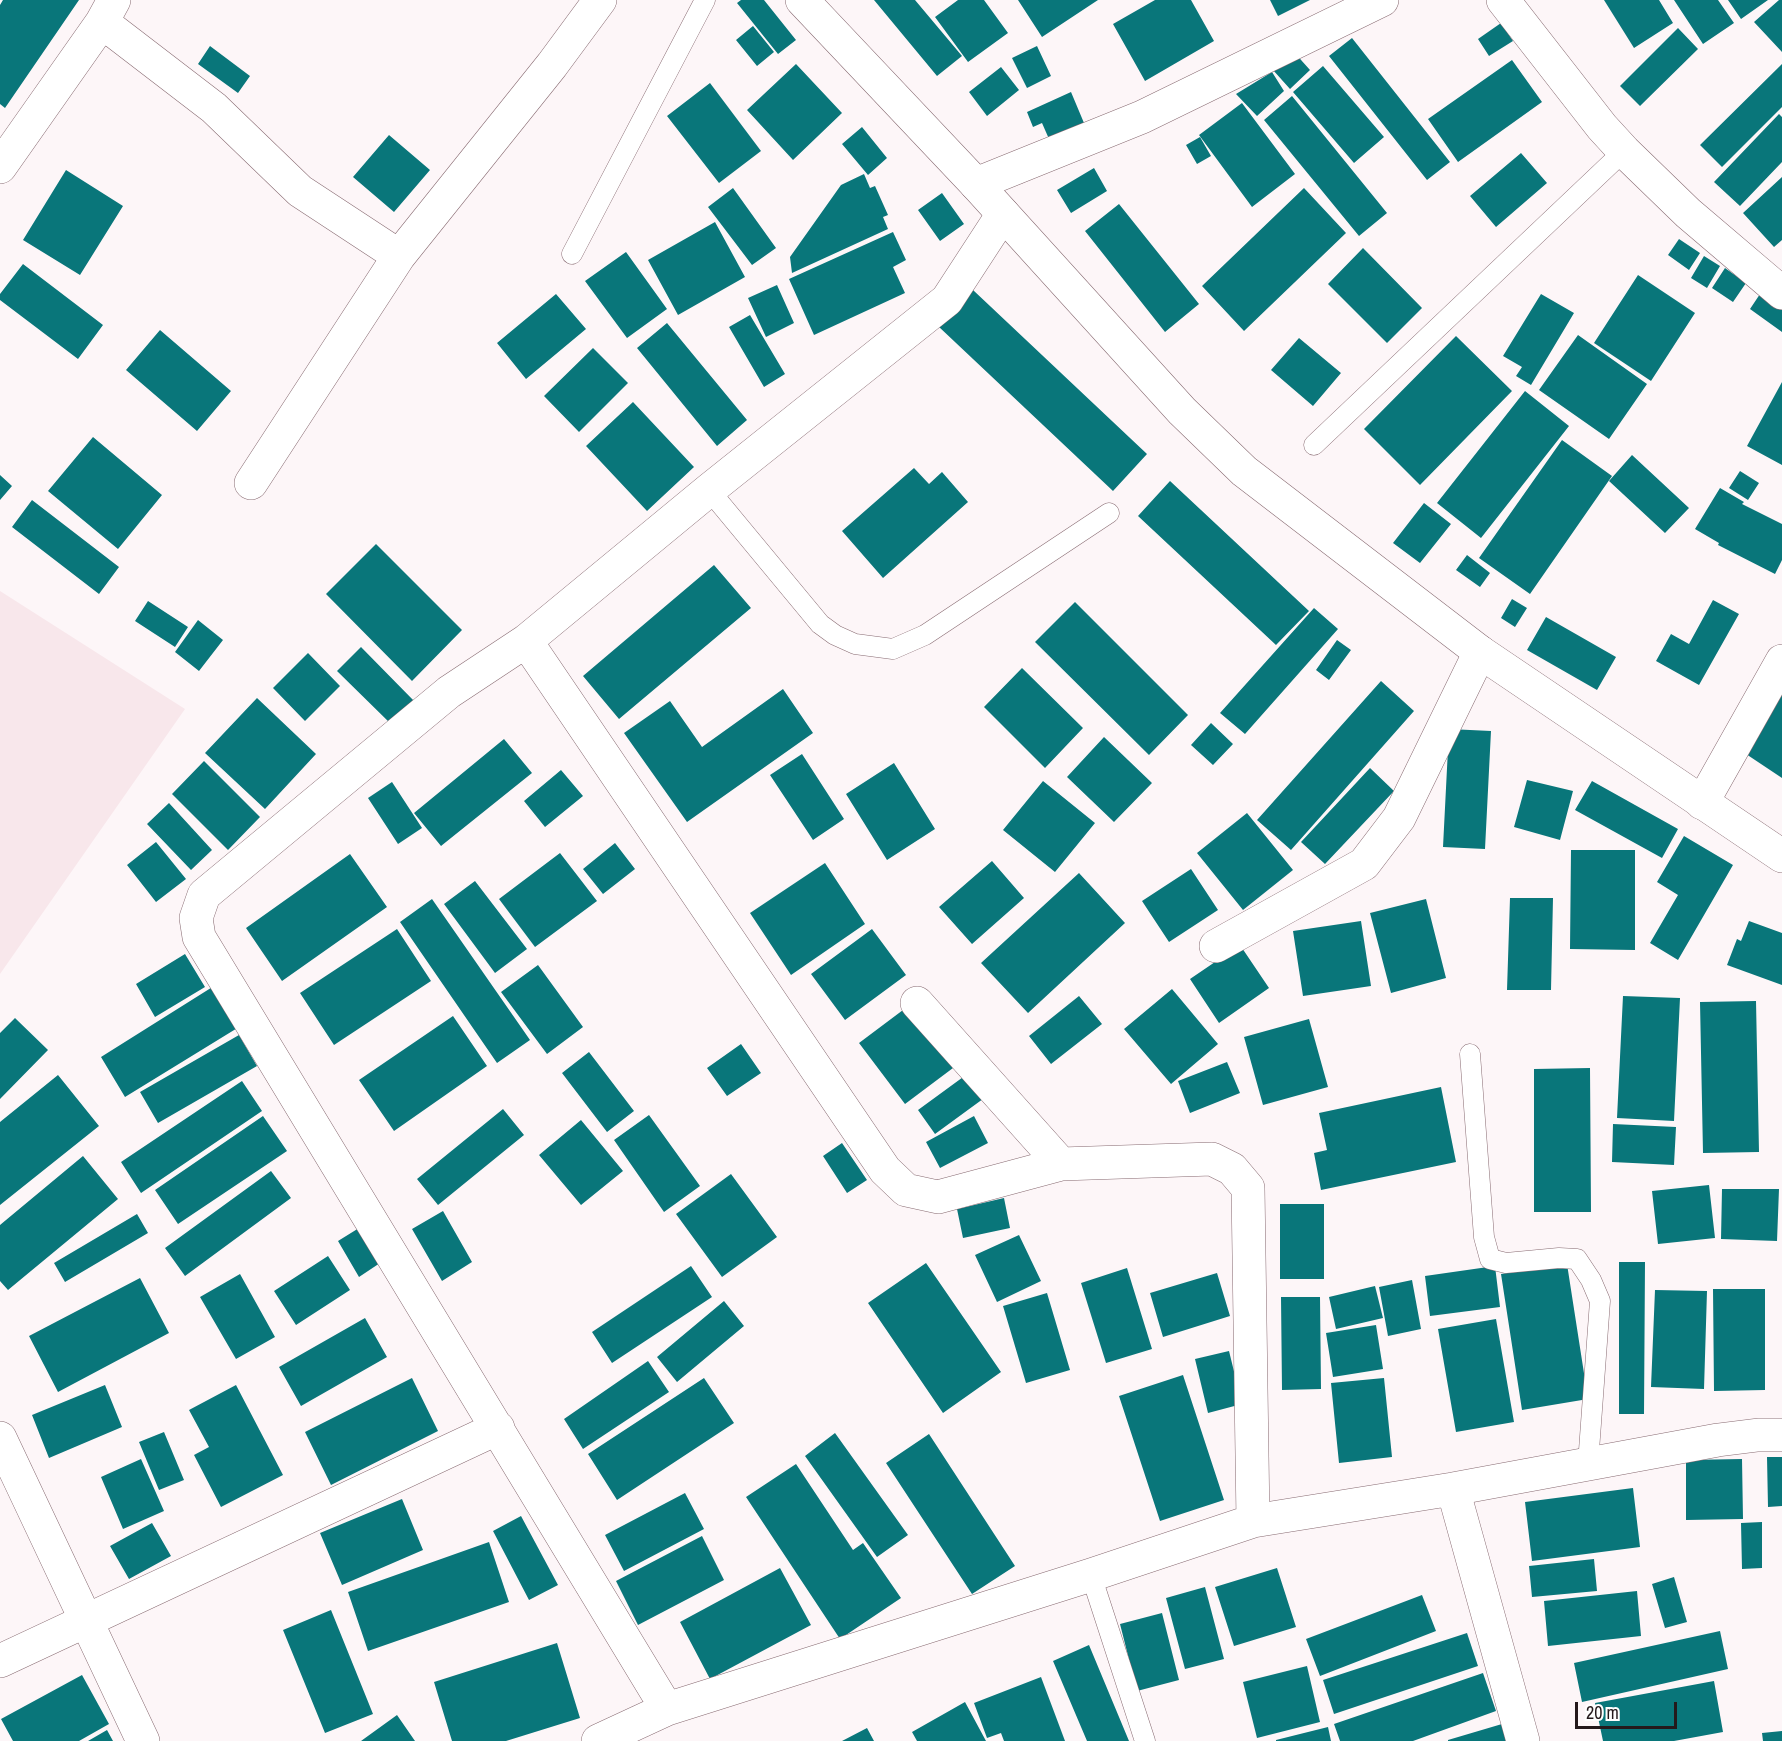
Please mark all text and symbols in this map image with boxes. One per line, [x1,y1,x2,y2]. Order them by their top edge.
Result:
scale bar [1578,1690,1680,1728]
text: 20 m [1586,1700,1619,1725]

